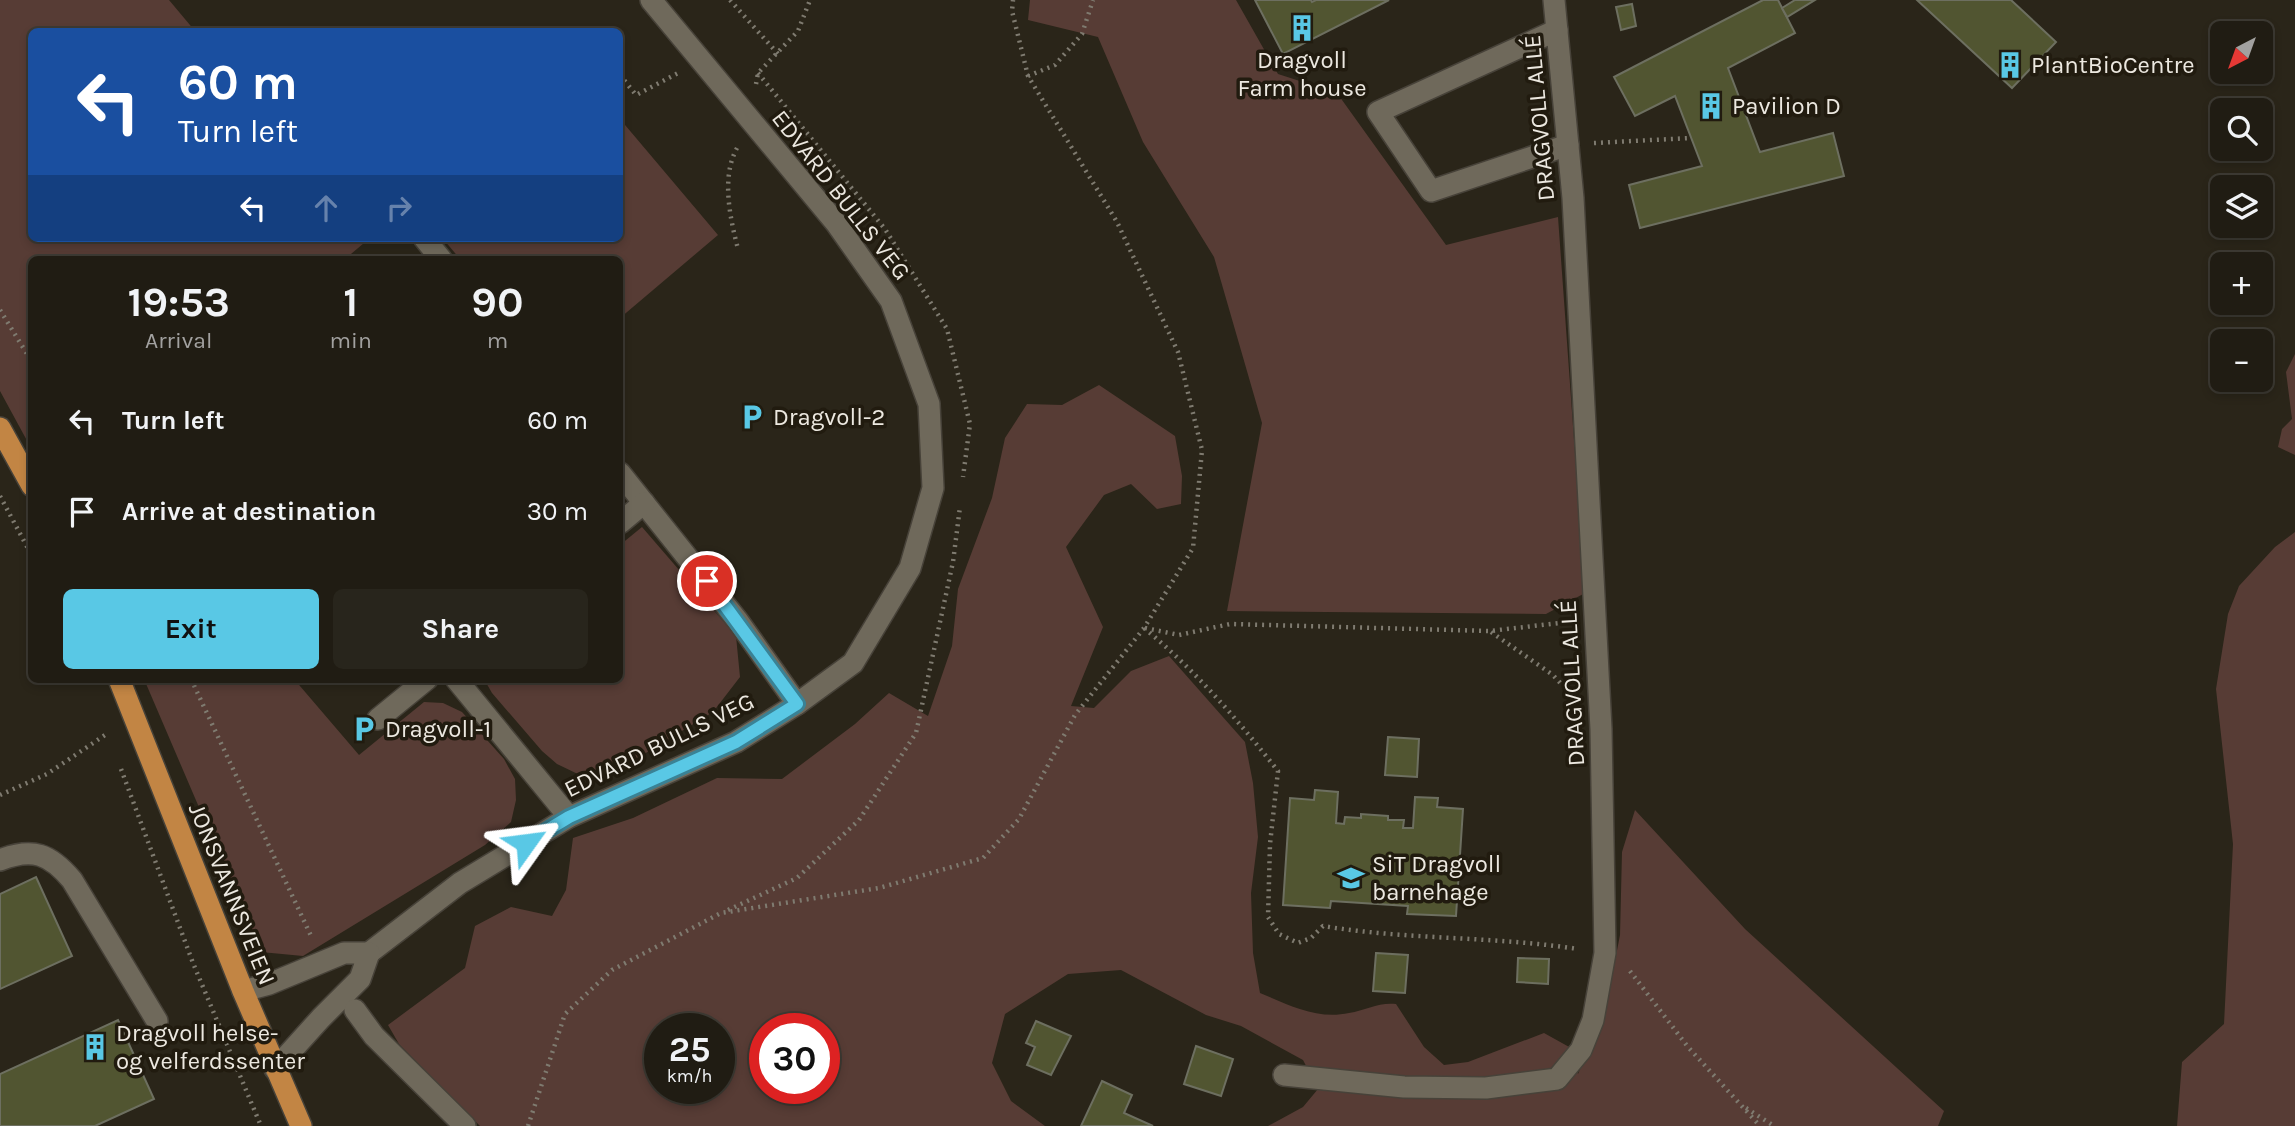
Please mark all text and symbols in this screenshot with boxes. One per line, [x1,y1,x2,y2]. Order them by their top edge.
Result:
building icon: Dragvoll Farm house [1287,13,1317,43]
north arrow [2210,21,2273,84]
map controls [2210,21,2273,392]
street label: DRAGVOLL ALLÉ [1517,34,1560,202]
place label: Dragvoll Farm house [1237,46,1367,102]
building icon: PlantBioCentre [1995,50,2025,80]
place label: PlantBioCentre [2031,51,2194,79]
text: 60 m [178,54,298,111]
icon: left [63,56,154,147]
building icon: Pavilion D [1696,91,1726,121]
place label: Pavilion D [1732,92,1841,120]
button: search [2210,98,2273,161]
street label: EDVARD BULLS VEG [766,105,916,285]
text: Turn left [178,113,298,150]
button: layers [2210,175,2273,238]
icon: left [234,189,272,227]
icon: ahead [307,189,345,227]
icon: right [380,189,418,227]
button: + [2210,252,2273,315]
text: 19:53 [128,277,230,327]
text: 1 [343,277,358,327]
text: 90 [471,277,523,327]
text: Arrival [145,327,212,354]
text: min [330,327,372,354]
text: m [487,327,508,354]
button: − [2210,329,2273,392]
icon: left [63,402,101,440]
parking icon: Dragvoll-2 [737,402,767,432]
place label: Dragvoll-2 [773,403,885,431]
text: Turn left [122,405,224,436]
text: 60 m [527,405,588,436]
icon: arrive [63,493,101,531]
text: Arrive at destination [122,496,376,527]
text: 30 m [527,496,588,527]
pin [677,551,737,611]
icon: arrive [688,562,726,600]
button: Exit [63,589,319,669]
button: Share [333,589,588,669]
street label: DRAGVOLL ALLÉ [1553,599,1590,767]
street label: EDVARD BULLS VEG [559,687,759,803]
parking icon: Dragvoll-1 [349,714,379,744]
place label: Dragvoll-1 [385,715,491,743]
street label: JONSVANNSVEIEN [183,799,281,989]
position arrow [489,806,563,880]
place label: SiT Dragvoll barnehage [1372,850,1501,906]
school or university icon: SiT Dragvoll barnehage [1336,863,1366,893]
speed limit sign: 30 [749,1013,840,1104]
place label: Dragvoll helse- og velferdssenter [116,1019,305,1075]
text: 25 [669,1029,710,1070]
building icon: Dragvoll helse- og velferdssenter [80,1032,110,1062]
text: km/h [667,1065,712,1087]

